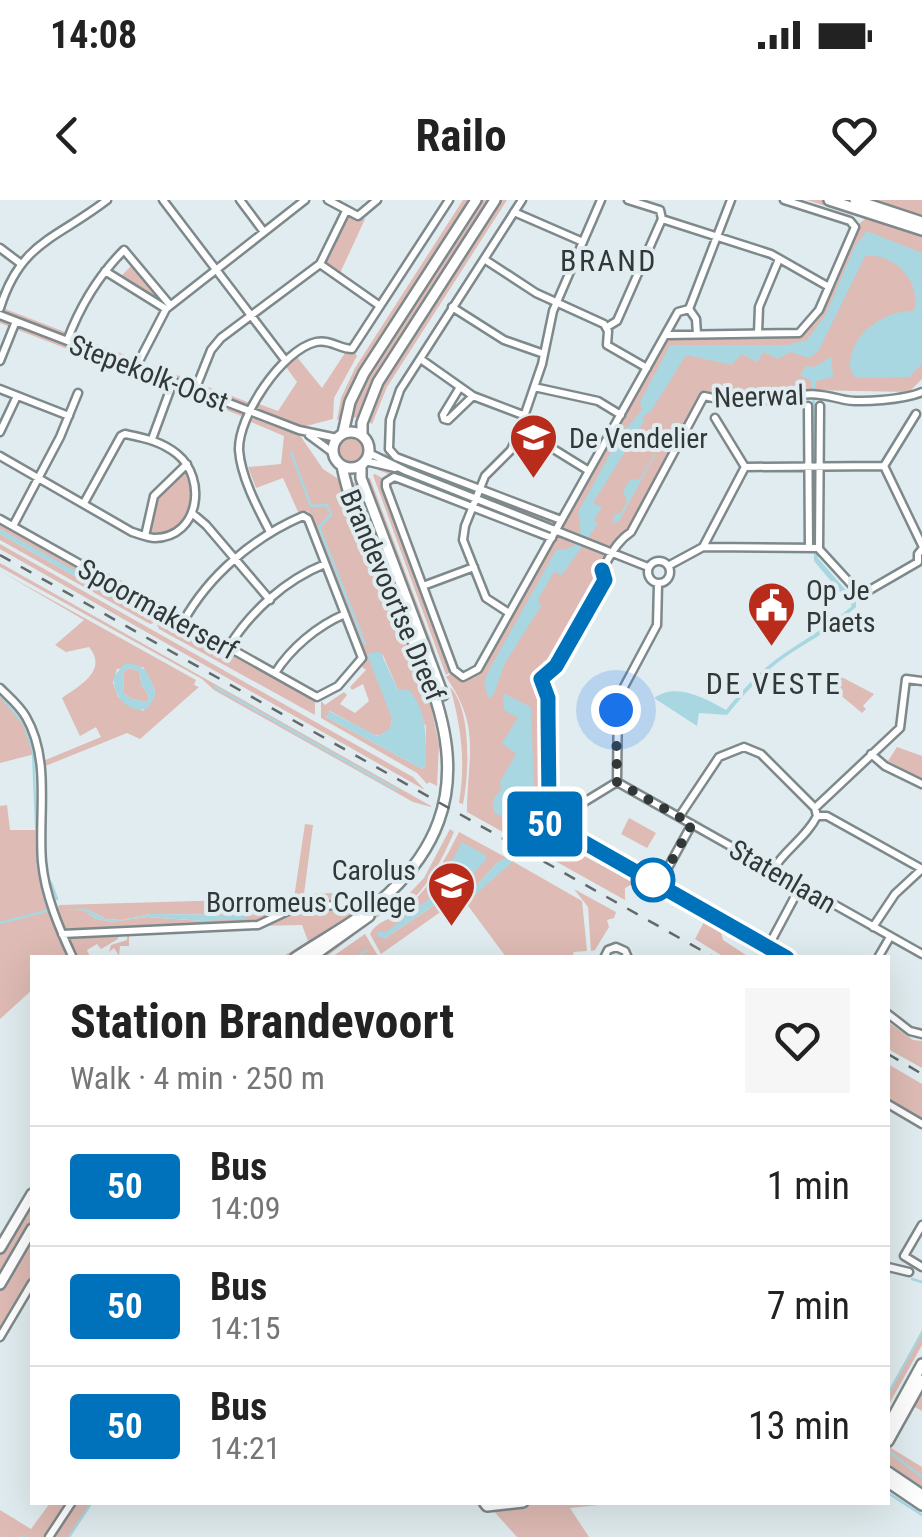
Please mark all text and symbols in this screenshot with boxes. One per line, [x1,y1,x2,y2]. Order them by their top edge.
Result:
text: 14:08 [50,13,137,57]
icon: back [40,108,95,163]
icon: heart [827,108,882,163]
text: Railo [415,109,507,162]
district label: BRAND [560,243,658,278]
street label: Stepekolk-Oost [65,328,233,419]
street label: Neerwal [713,378,805,415]
school or university icon: De Vendelier [508,412,560,480]
place label: De Vendelier [569,422,708,455]
street label: Brandevoortse Dreef [333,485,452,706]
street label: Spoormakerserf [72,552,243,667]
place label: Op Je Plaets [806,574,876,639]
public building icon: Op Je Plaets [745,580,797,648]
district label: DE VESTE [706,666,842,701]
your location [591,685,641,735]
line badge: 50 [500,792,590,856]
text: 50 [527,804,563,845]
street label: Statenlaan [723,833,842,920]
place label: Carolus Borromeus College [206,854,416,919]
unlabelled marker [632,859,674,901]
school or university icon: Carolus Borromeus College [425,860,477,928]
button: heart [745,988,850,1093]
text: Station Brandevoort [70,993,454,1050]
text: Walk · 4 min · 250 m [70,1059,325,1097]
text: Bus [210,1145,267,1189]
text: 1 min [767,1164,850,1208]
text: 50 [107,1166,143,1207]
text: 14:09 [210,1189,281,1227]
text: Bus [210,1265,267,1309]
text: 7 min [767,1284,850,1328]
text: 50 [107,1286,143,1327]
text: 14:15 [210,1309,281,1347]
text: Bus [210,1385,267,1429]
text: 13 min [748,1404,850,1448]
text: 50 [107,1406,143,1447]
text: 14:21 [210,1429,281,1467]

